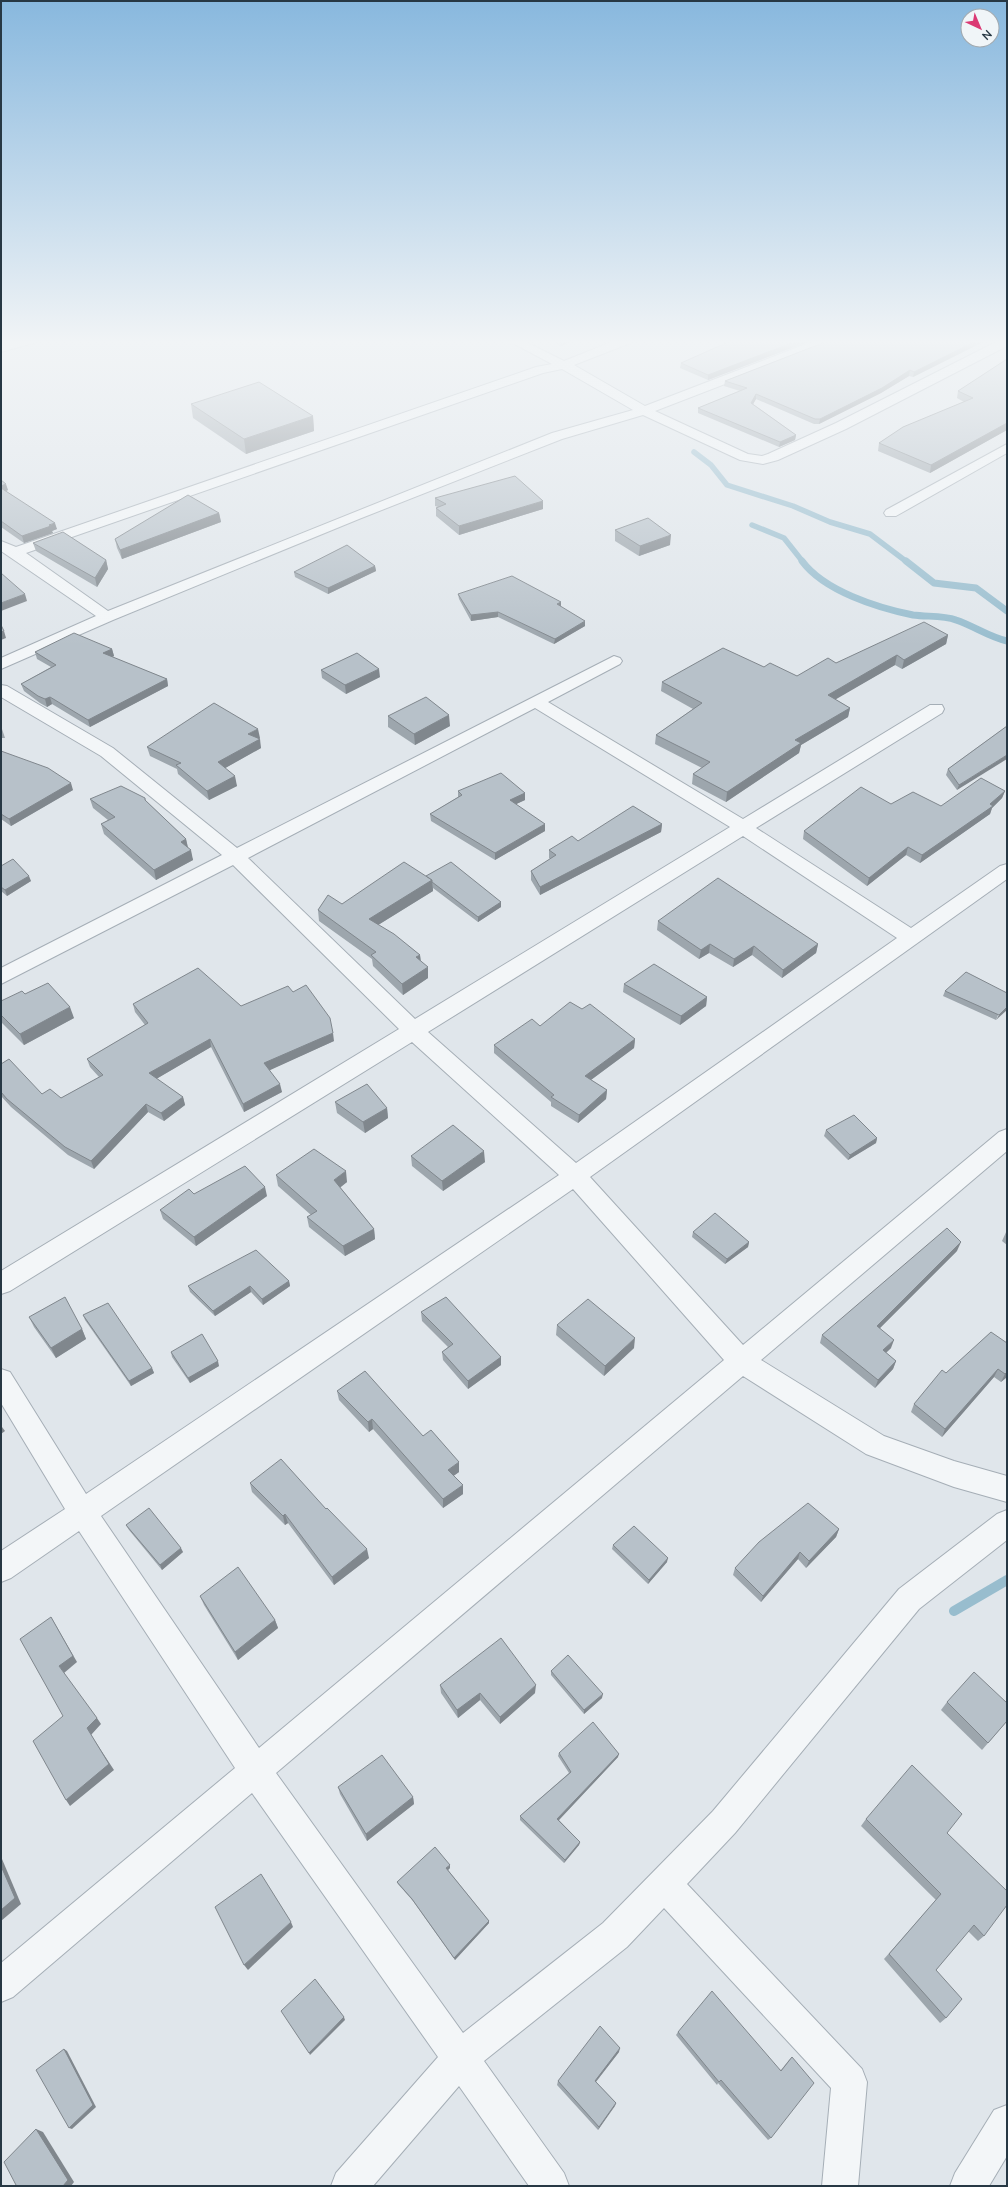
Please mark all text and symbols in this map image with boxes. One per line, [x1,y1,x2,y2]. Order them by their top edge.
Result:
north arrow [960,8,1000,48]
text: N [980,28,995,43]

